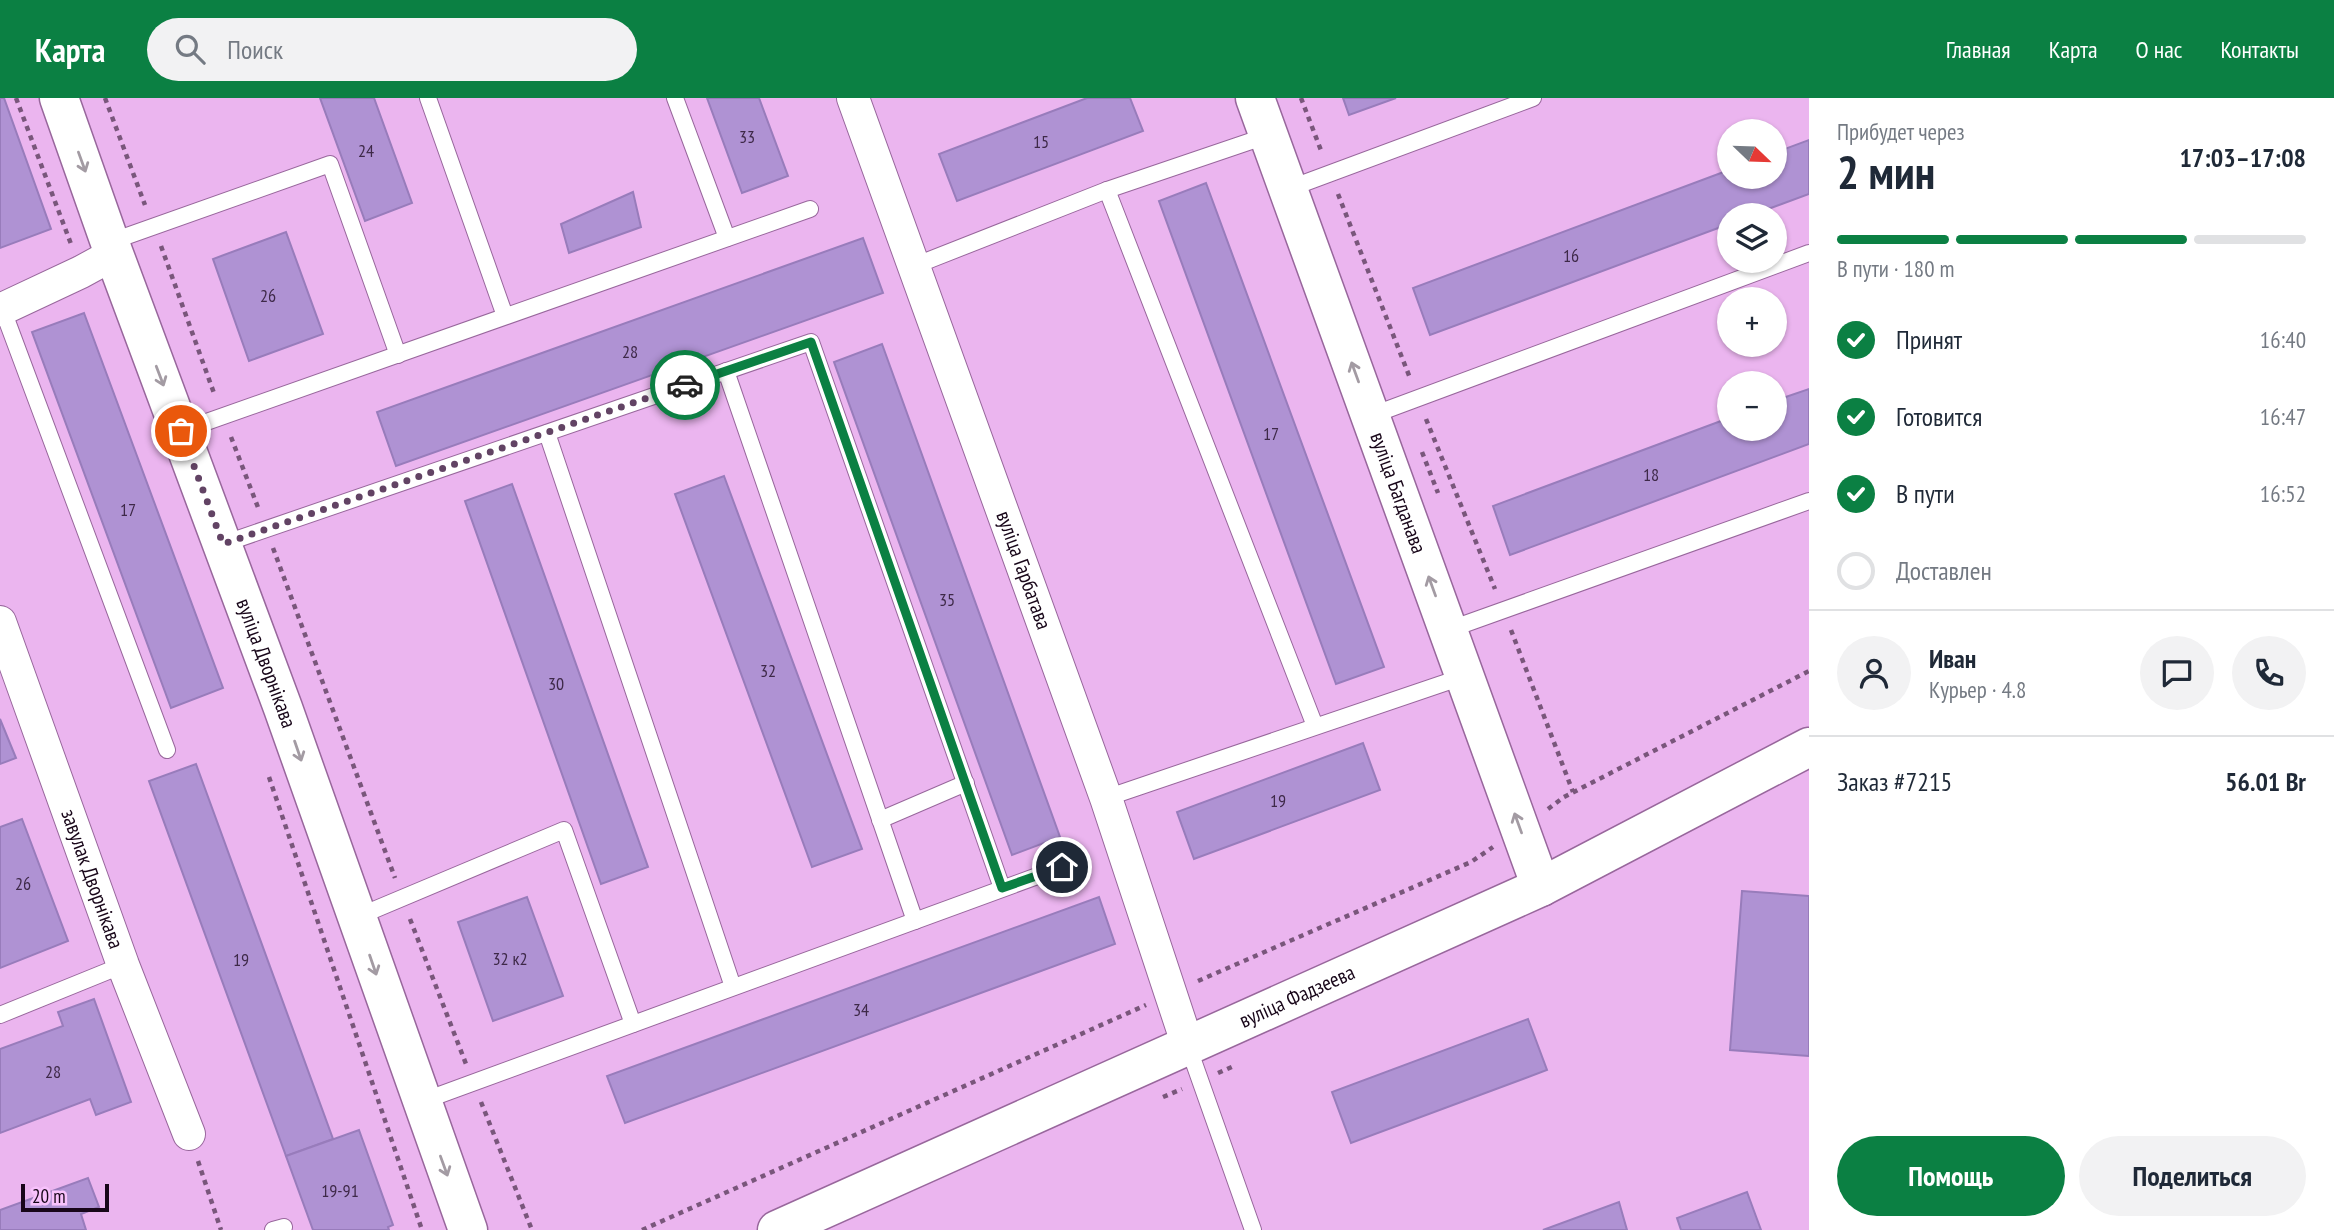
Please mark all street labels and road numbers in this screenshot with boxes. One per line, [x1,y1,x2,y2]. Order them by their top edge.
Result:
street label: вуліца Багданава [1364,428,1433,557]
street label: вуліца Гарбатава [990,507,1058,633]
street label: вуліца Дворнікава [230,594,303,731]
street label: завулак Дворнікава [55,805,130,952]
street label: вуліца Фадзеева [1235,958,1359,1034]

